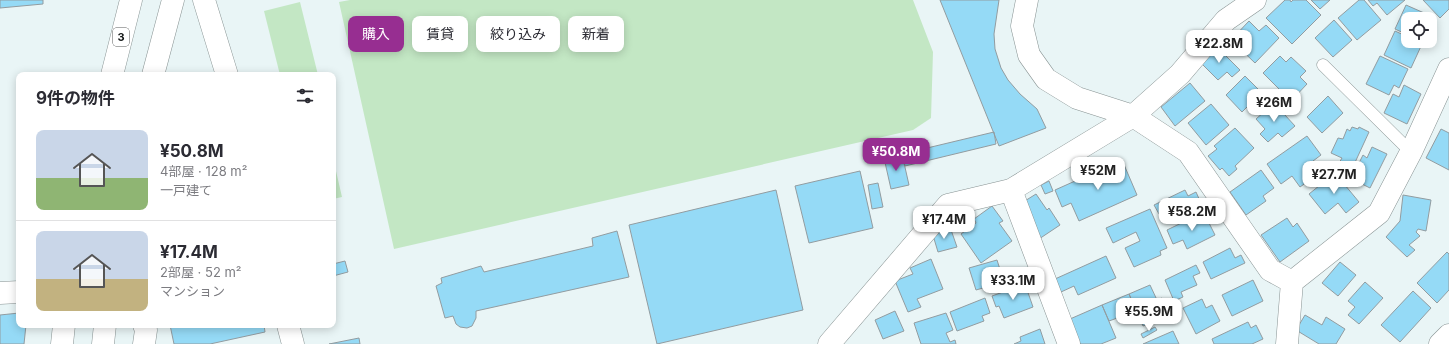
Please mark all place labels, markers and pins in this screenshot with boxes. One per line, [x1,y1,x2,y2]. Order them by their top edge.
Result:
pin: ¥22.8M [1186,30,1252,64]
pin: ¥26M [1250,89,1298,123]
pin: ¥50.8M [863,138,929,172]
pin: ¥52M [1074,157,1122,191]
pin: ¥27.7M [1301,161,1367,195]
pin: ¥58.2M [1159,198,1225,232]
pin: ¥17.4M [911,206,977,240]
pin: ¥33.1M [980,267,1046,301]
pin: ¥55.9M [1116,298,1182,332]

